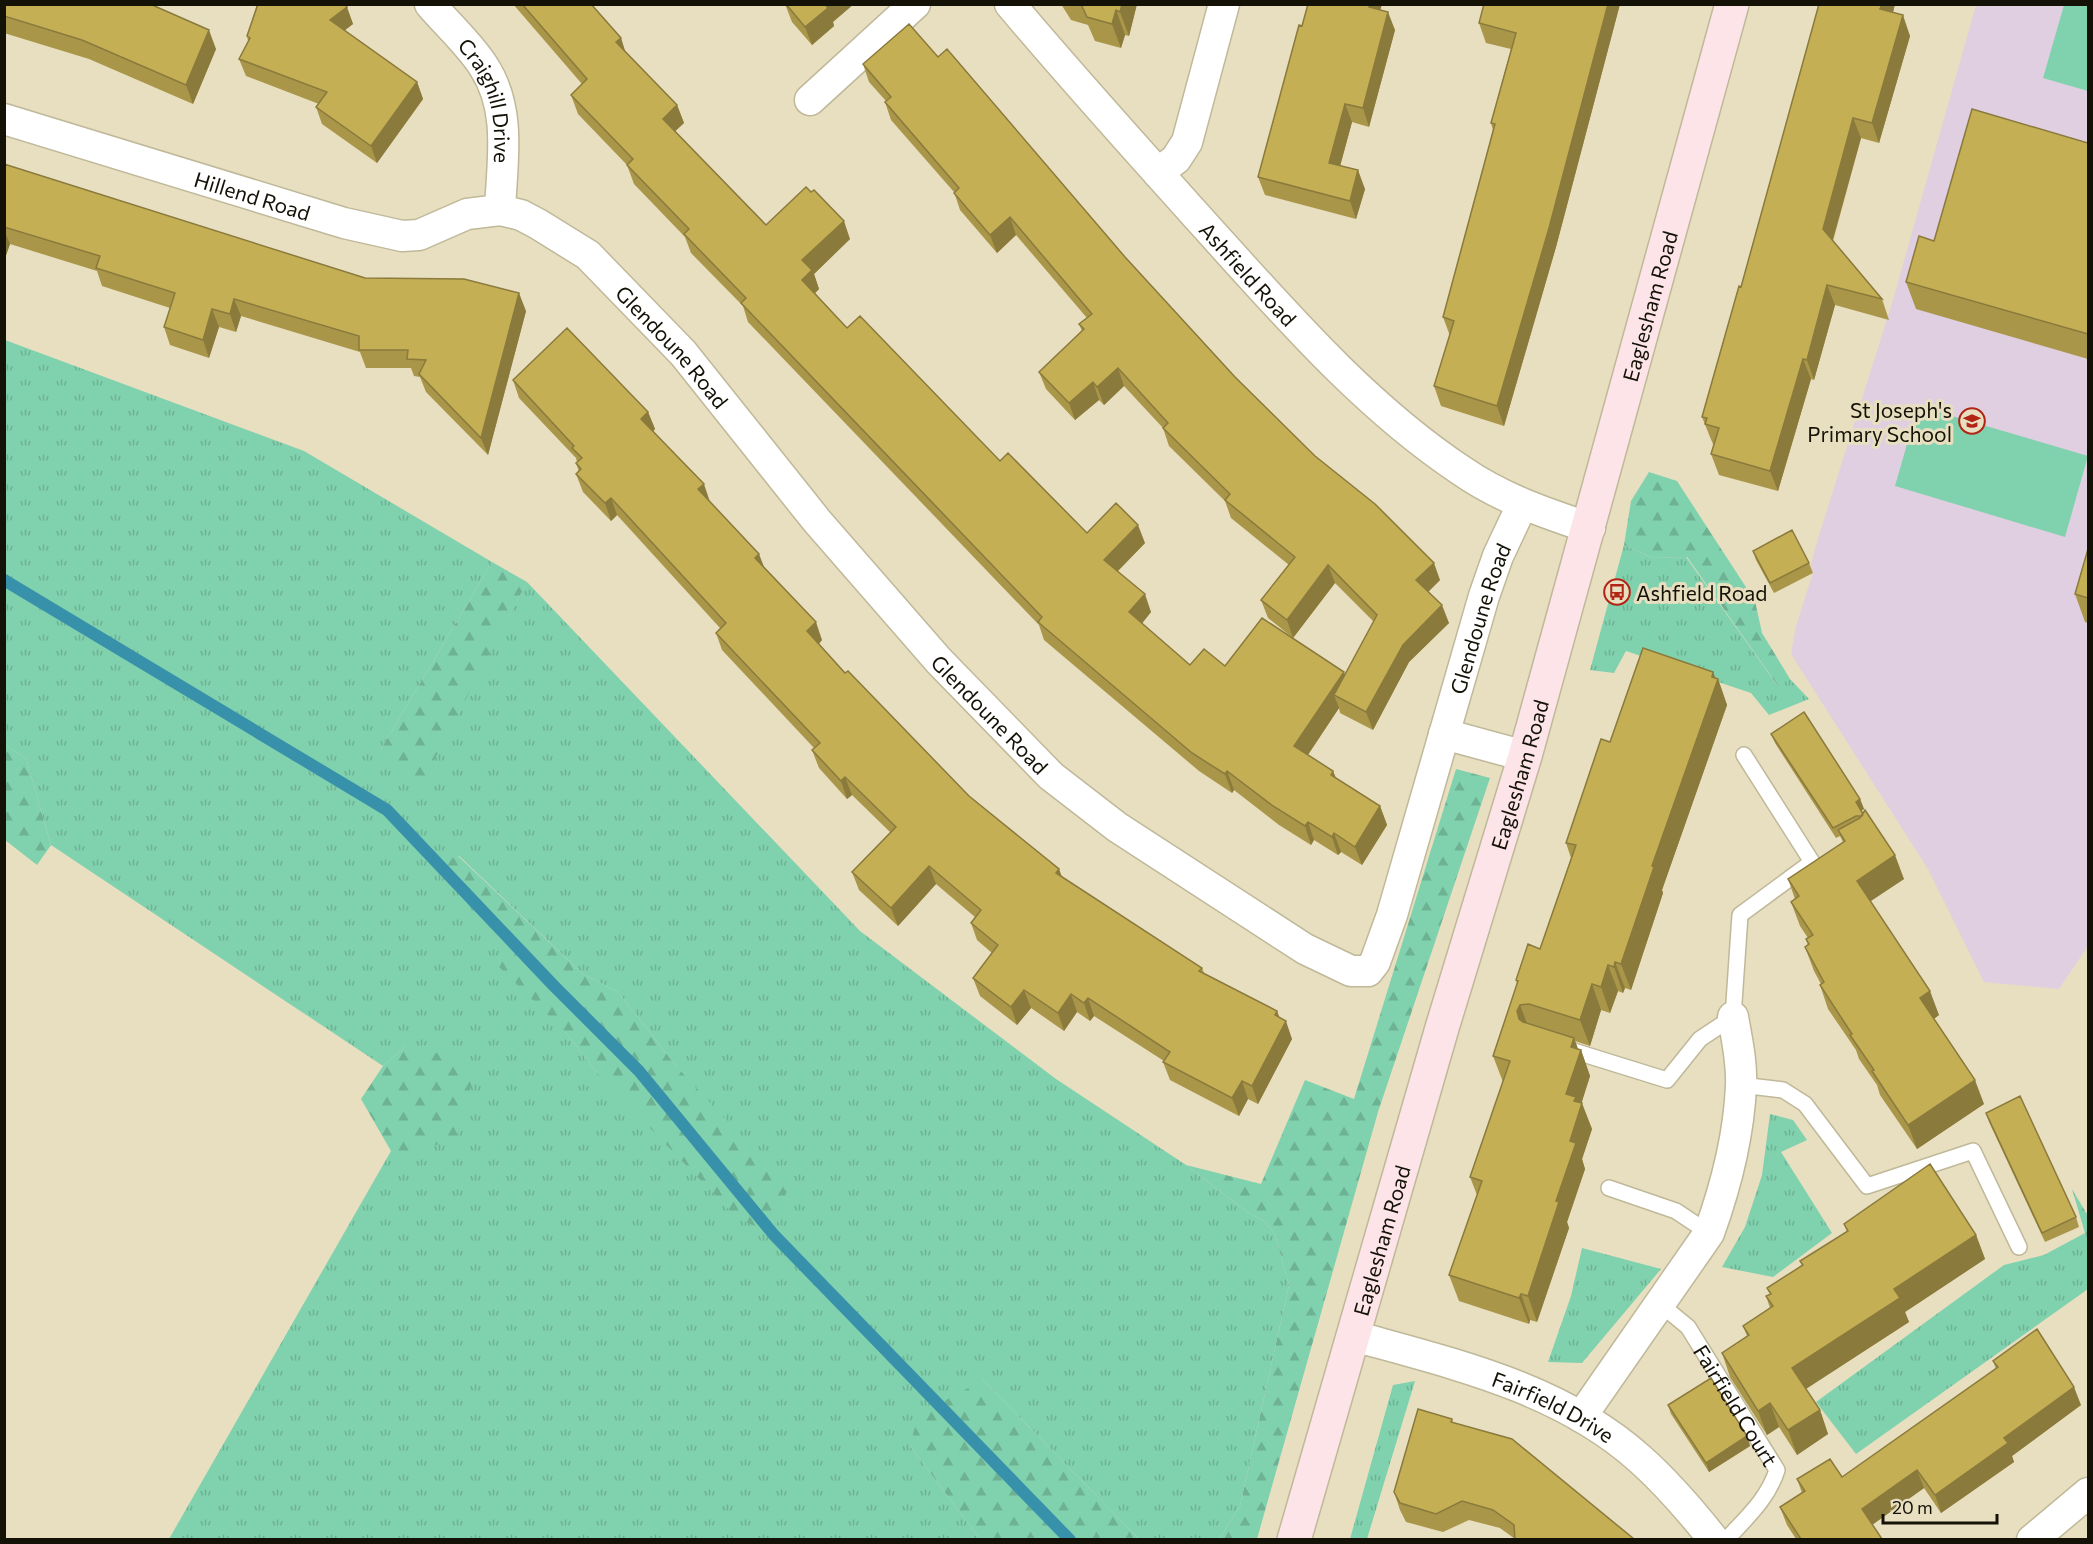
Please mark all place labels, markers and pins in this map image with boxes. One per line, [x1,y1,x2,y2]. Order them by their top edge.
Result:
place label: St Joseph's Primary School [1807,397,1952,446]
school or university icon: St Joseph's Primary School [1957,406,1987,436]
bus stop icon: Ashfield Road [1602,577,1632,607]
place label: Ashfield Road [1636,580,1767,605]

